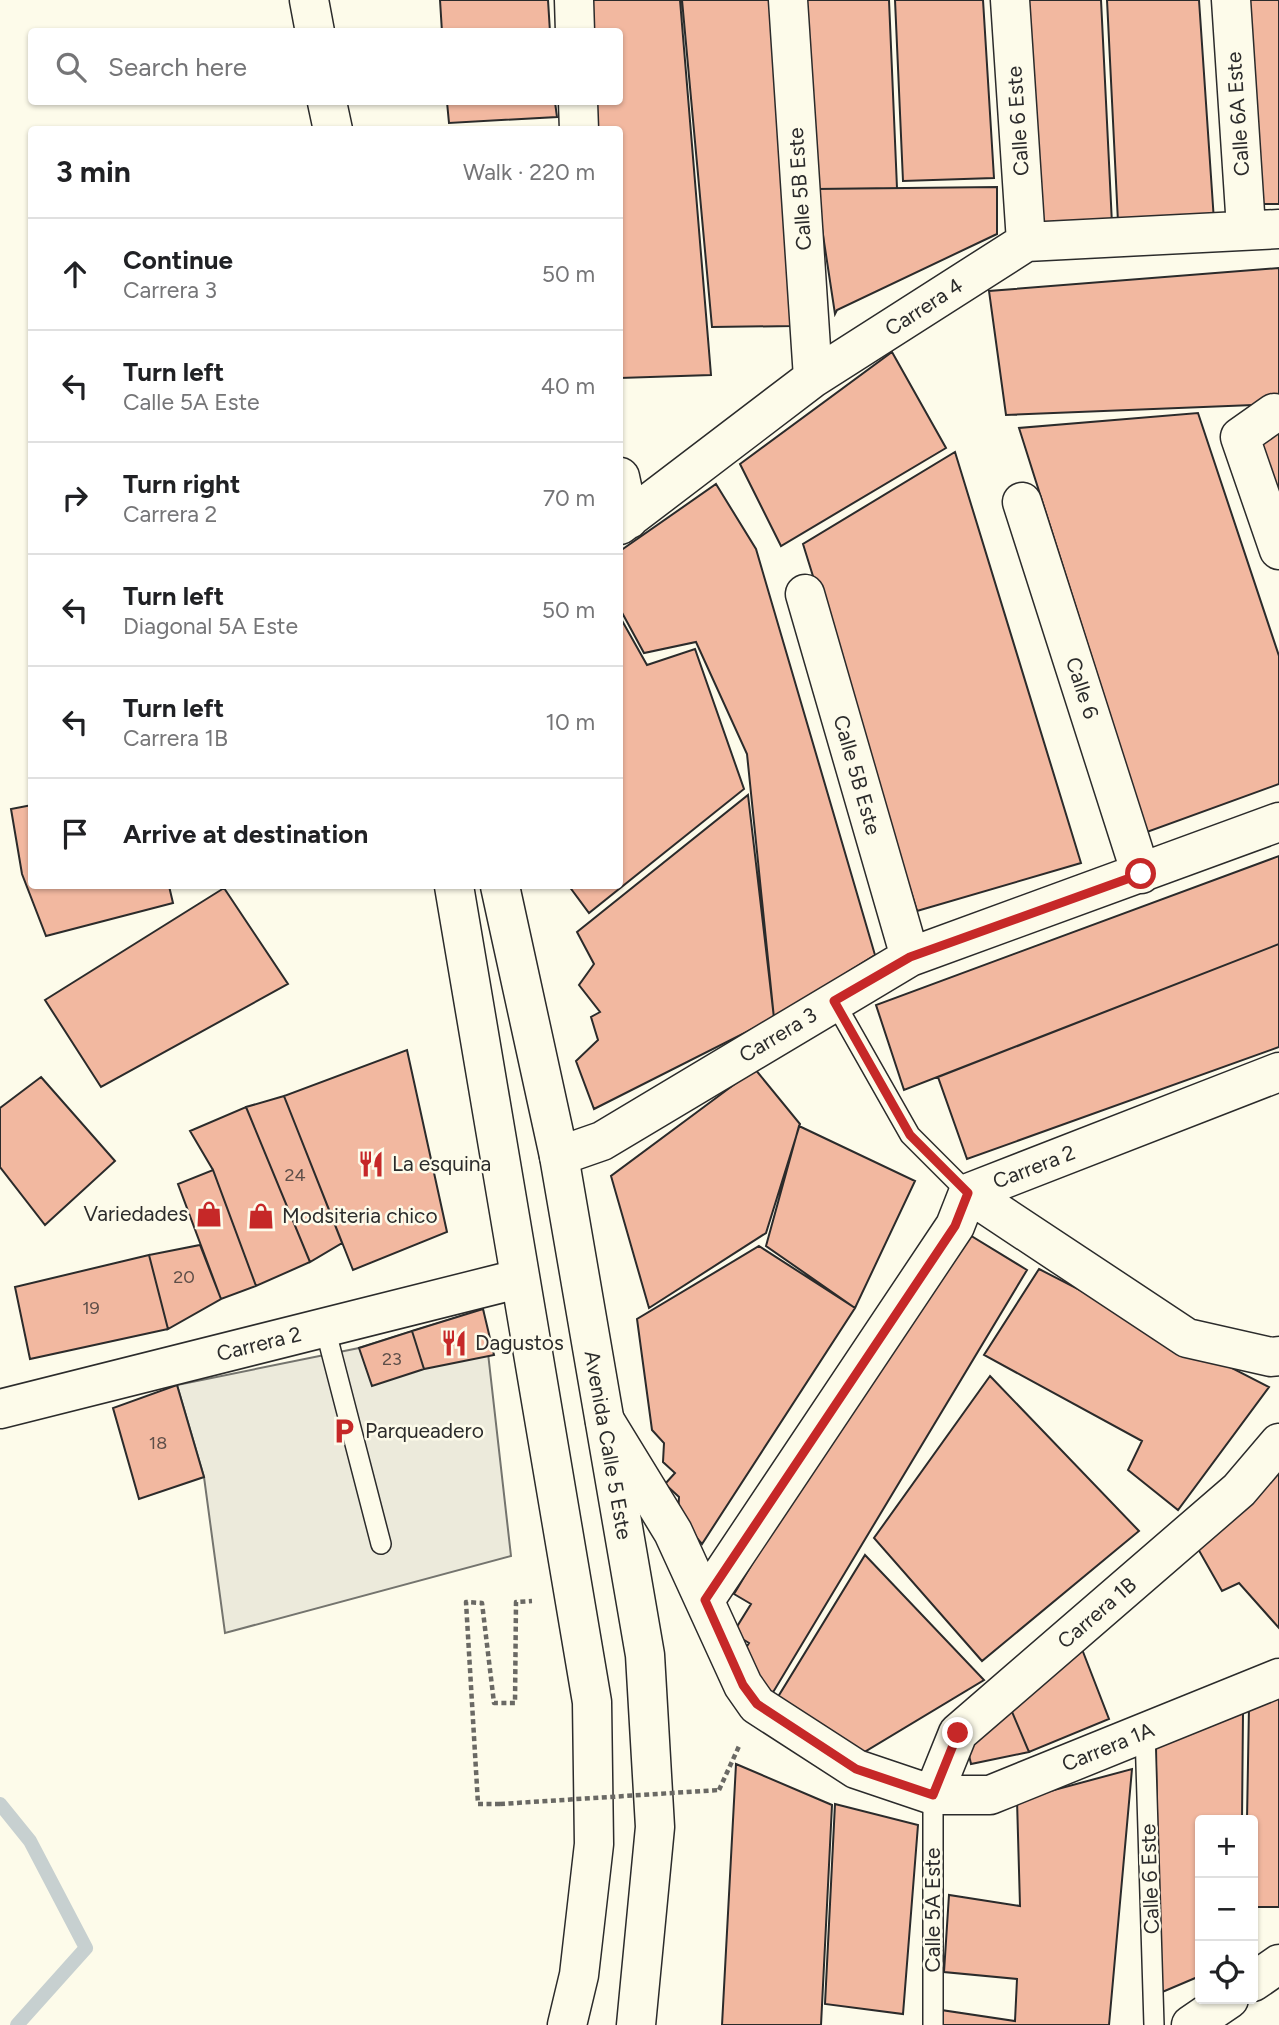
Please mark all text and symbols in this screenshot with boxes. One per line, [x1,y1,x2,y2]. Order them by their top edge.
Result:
search box [28,28,623,105]
icon: search [52,48,90,86]
text: Search here [108,51,247,83]
street label: Calle 6A Este [1221,51,1254,177]
street label: Calle 6 Este [1001,65,1034,177]
street label: Calle 5B Este [783,127,816,251]
text: 3 min [56,153,131,190]
text: Walk · 220 m [463,158,595,186]
text: Continue [123,244,233,276]
icon: ahead [56,255,94,293]
text: 50 m [542,260,595,288]
street label: Carrera 4 [880,272,967,341]
text: Carrera 3 [123,276,217,304]
text: Turn left [123,356,224,388]
icon: left [56,367,94,405]
text: 40 m [541,372,595,400]
text: Calle 5A Este [123,388,260,416]
text: Turn right [123,468,240,500]
icon: right [56,479,94,517]
text: 70 m [543,484,595,512]
text: Carrera 2 [123,500,217,528]
text: Turn left [123,580,224,612]
icon: left [56,591,94,629]
text: 50 m [542,596,595,624]
text: Diagonal 5A Este [123,612,298,640]
street label: Calle 6 [1061,654,1104,722]
text: Turn left [123,692,224,724]
icon: left [56,703,94,741]
text: 10 m [546,708,595,736]
street label: Calle 5B Este [828,712,887,838]
text: Carrera 1B [123,724,228,752]
icon: arrive [56,815,94,853]
text: Arrive at destination [123,818,368,850]
route start [1125,858,1156,889]
street label: Carrera 3 [734,1002,821,1067]
street label: Carrera 2 [989,1139,1079,1194]
restaurant icon: La esquina [356,1149,386,1179]
place label: La esquina [392,1151,491,1176]
house number: 24 [284,1164,306,1186]
shop icon: Variedades [194,1199,224,1229]
place label: Variedades [84,1201,188,1226]
shop icon: Modsiteria chico [246,1201,276,1231]
place label: Modsiteria chico [282,1203,438,1228]
house number: 20 [173,1266,195,1288]
house number: 19 [82,1297,100,1319]
street label: Carrera 2 [214,1321,304,1366]
restaurant icon: Dagustos [439,1328,469,1358]
place label: Dagustos [475,1330,564,1355]
house number: 23 [382,1348,402,1370]
street label: Avenida Calle 5 Este [580,1348,637,1541]
parking icon: Parqueadero [329,1416,359,1446]
place label: Parqueadero [365,1418,484,1443]
house number: 18 [149,1432,167,1454]
street label: Carrera 1B [1052,1572,1141,1654]
route end [942,1717,973,1748]
street label: Carrera 1A [1058,1717,1158,1776]
map controls [1195,1815,1258,2004]
button: + [1195,1815,1258,1878]
street label: Calle 6 Este [1135,1823,1164,1935]
street label: Calle 5A Este [920,1848,945,1972]
button: − [1195,1878,1258,1941]
button: locate [1195,1941,1258,2004]

